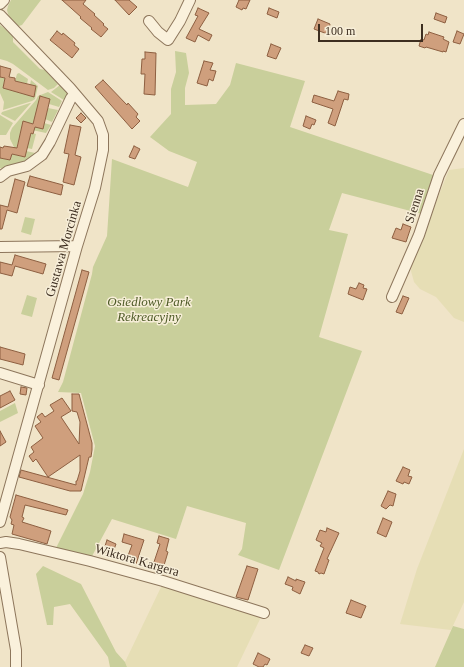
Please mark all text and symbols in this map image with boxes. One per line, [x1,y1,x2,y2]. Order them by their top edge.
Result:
scale bar [320,16,425,42]
text: 100 m [325,24,355,38]
street label: Sienna [402,187,428,225]
street label: Gustawa Morcinka [43,199,85,299]
park label: Osiedlowy Park Rekreacyjny [107,295,191,326]
street label: Wiktora Kargera [93,542,181,580]

